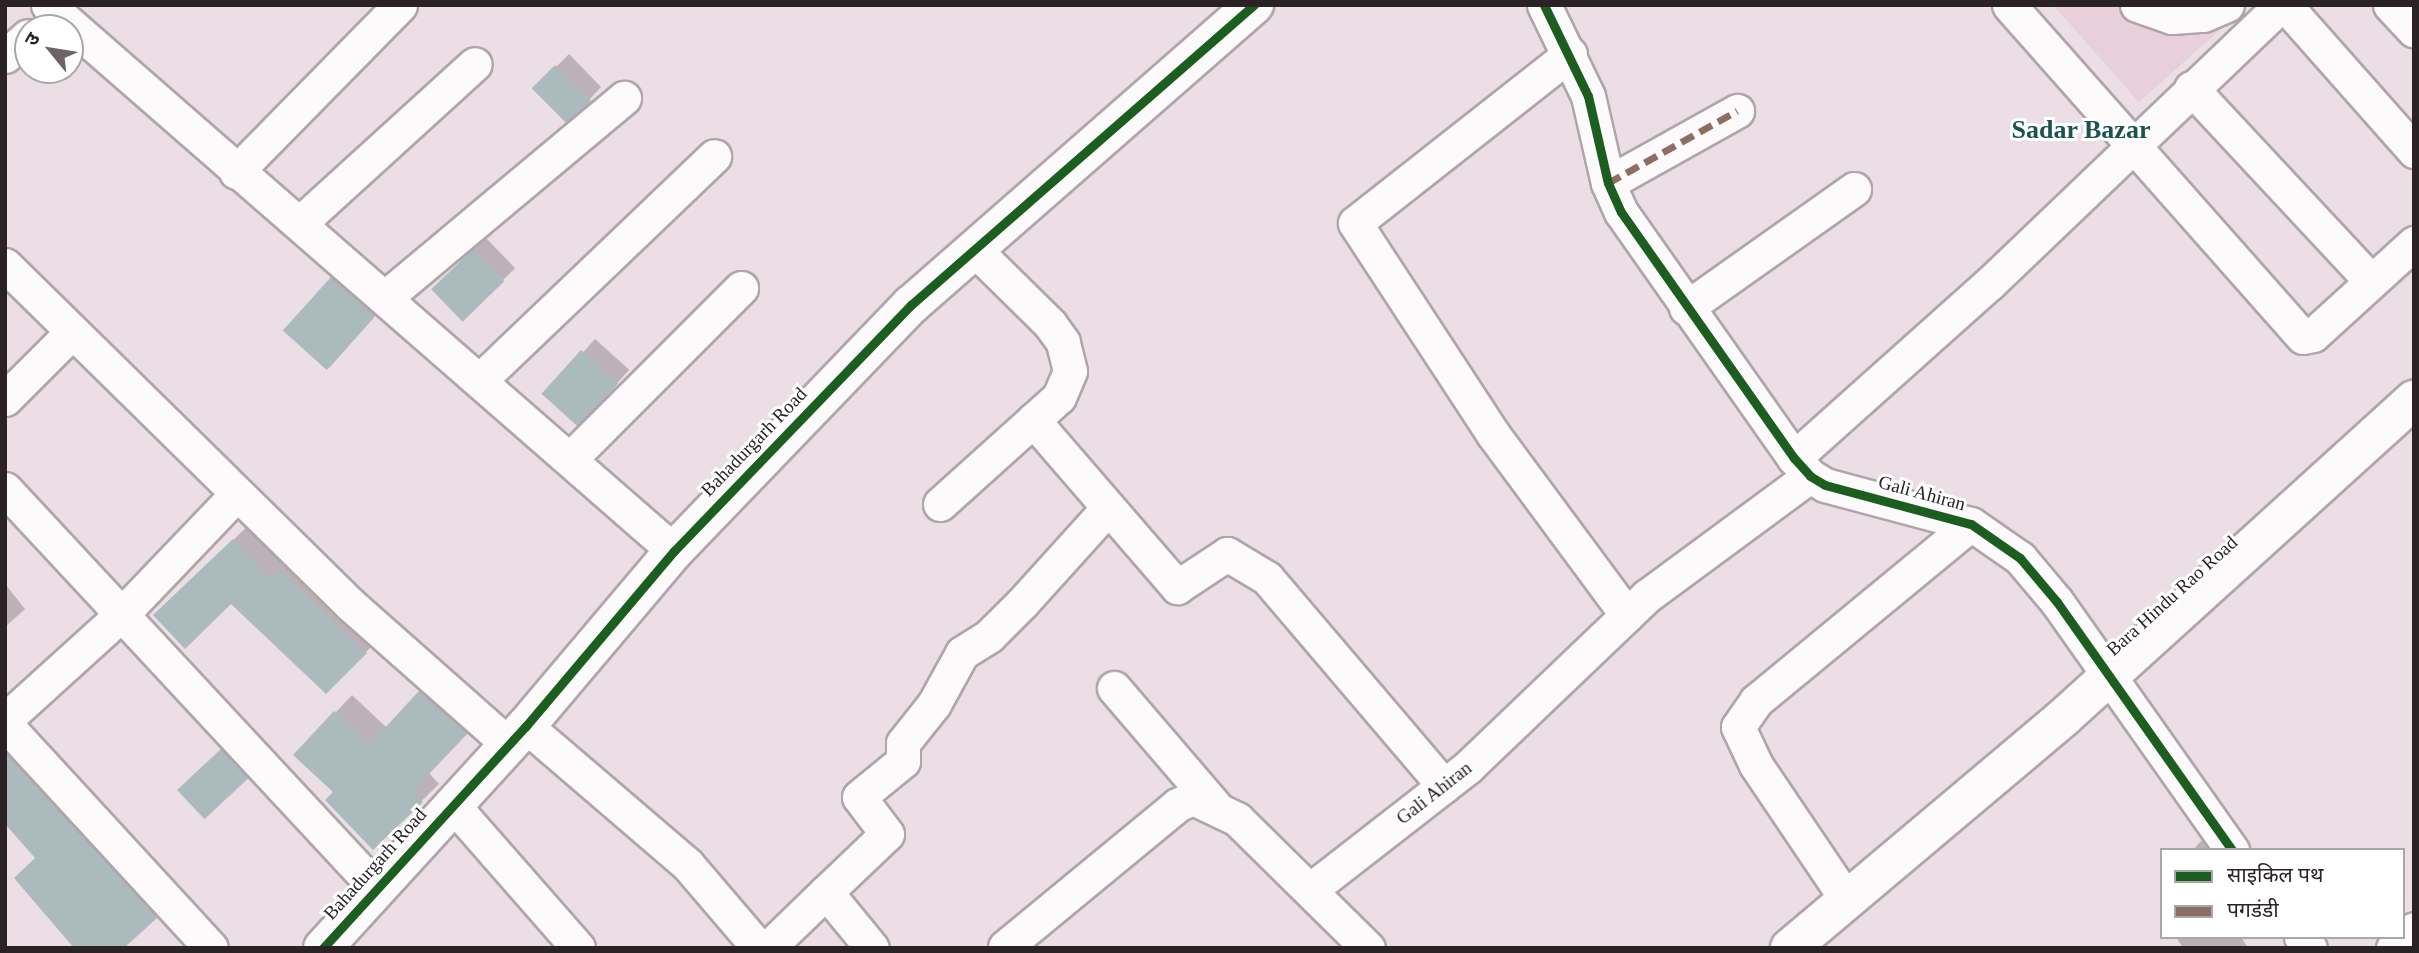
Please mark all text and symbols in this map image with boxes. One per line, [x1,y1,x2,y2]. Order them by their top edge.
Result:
north arrow [14,14,84,84]
text: उ [20,29,44,49]
district label: Sadar Bazar [2011,114,2151,146]
street label: Bahadurgarh Road [696,383,812,501]
street label: Gali Ahiran [1875,470,1969,516]
street label: Bara Hindu Rao Road [2102,531,2242,661]
street label: Gali Ahiran [1391,756,1477,830]
street label: Bahadurgarh Road [319,803,431,925]
legend [2160,848,2405,939]
text: साइकिल पथ [2227,863,2323,887]
text: पगडंडी [2227,898,2279,922]

